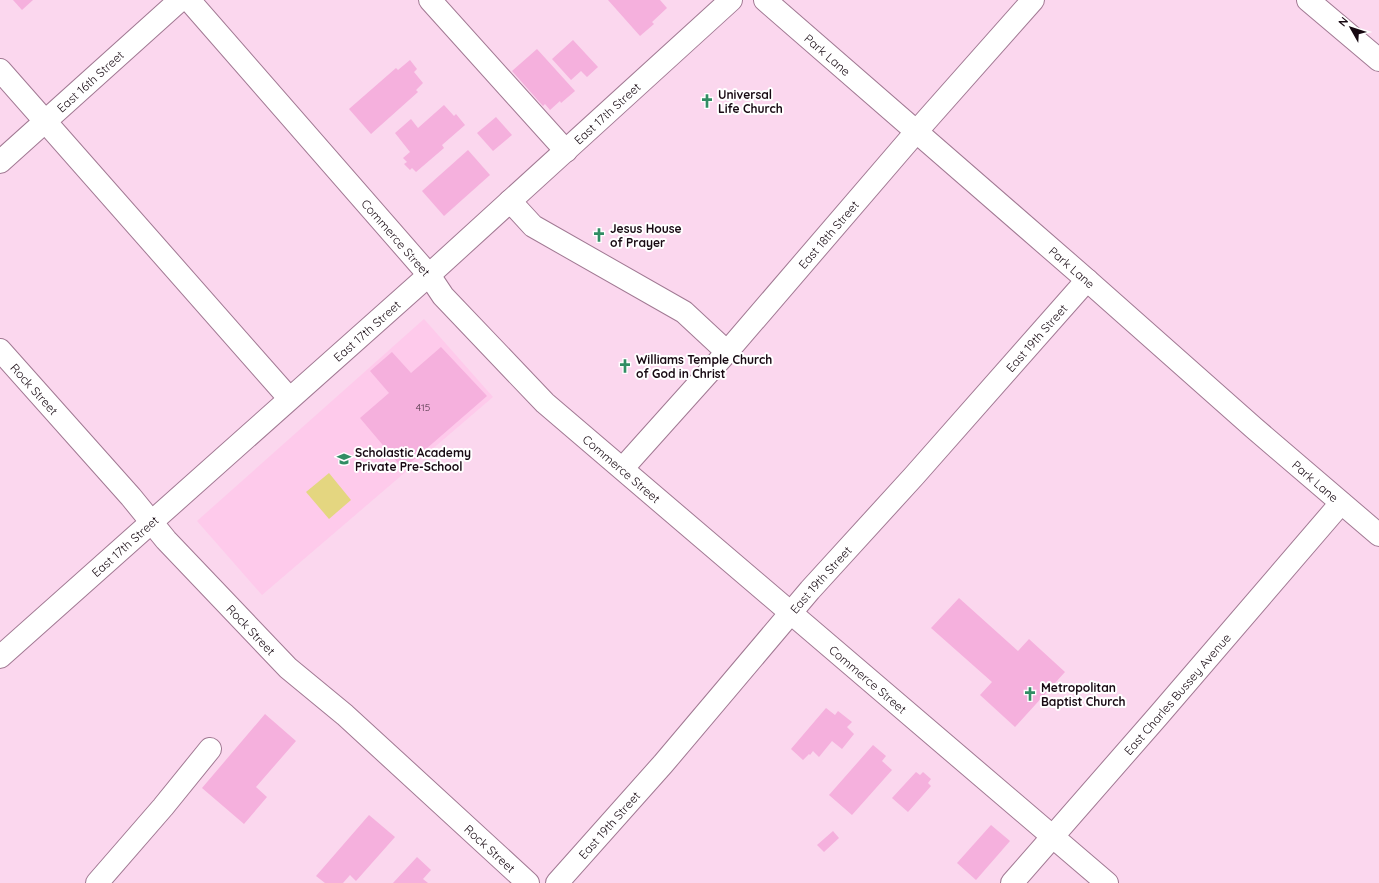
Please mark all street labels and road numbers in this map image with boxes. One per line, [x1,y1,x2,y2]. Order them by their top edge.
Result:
street label: Park Lane [802,30,854,79]
street label: East 16th Street [53,47,127,115]
street label: East 17th Street [571,79,643,147]
street label: Commerce Street [358,196,434,279]
street label: East 18th Street [795,197,862,271]
street label: Park Lane [1046,243,1098,291]
street label: East 17th Street [330,297,403,364]
street label: East 19th Street [1002,301,1070,375]
street label: Rock Street [8,360,61,418]
street label: Commerce Street [580,431,664,506]
street label: Park Lane [1289,457,1342,505]
street label: East 17th Street [88,512,161,580]
street label: East 19th Street [786,542,854,616]
street label: Rock Street [224,601,279,658]
street label: East Charles Bussey Avenue [1120,630,1234,758]
street label: Commerce Street [826,642,910,716]
street label: East 19th Street [575,788,643,862]
street label: Rock Street [461,821,519,875]

